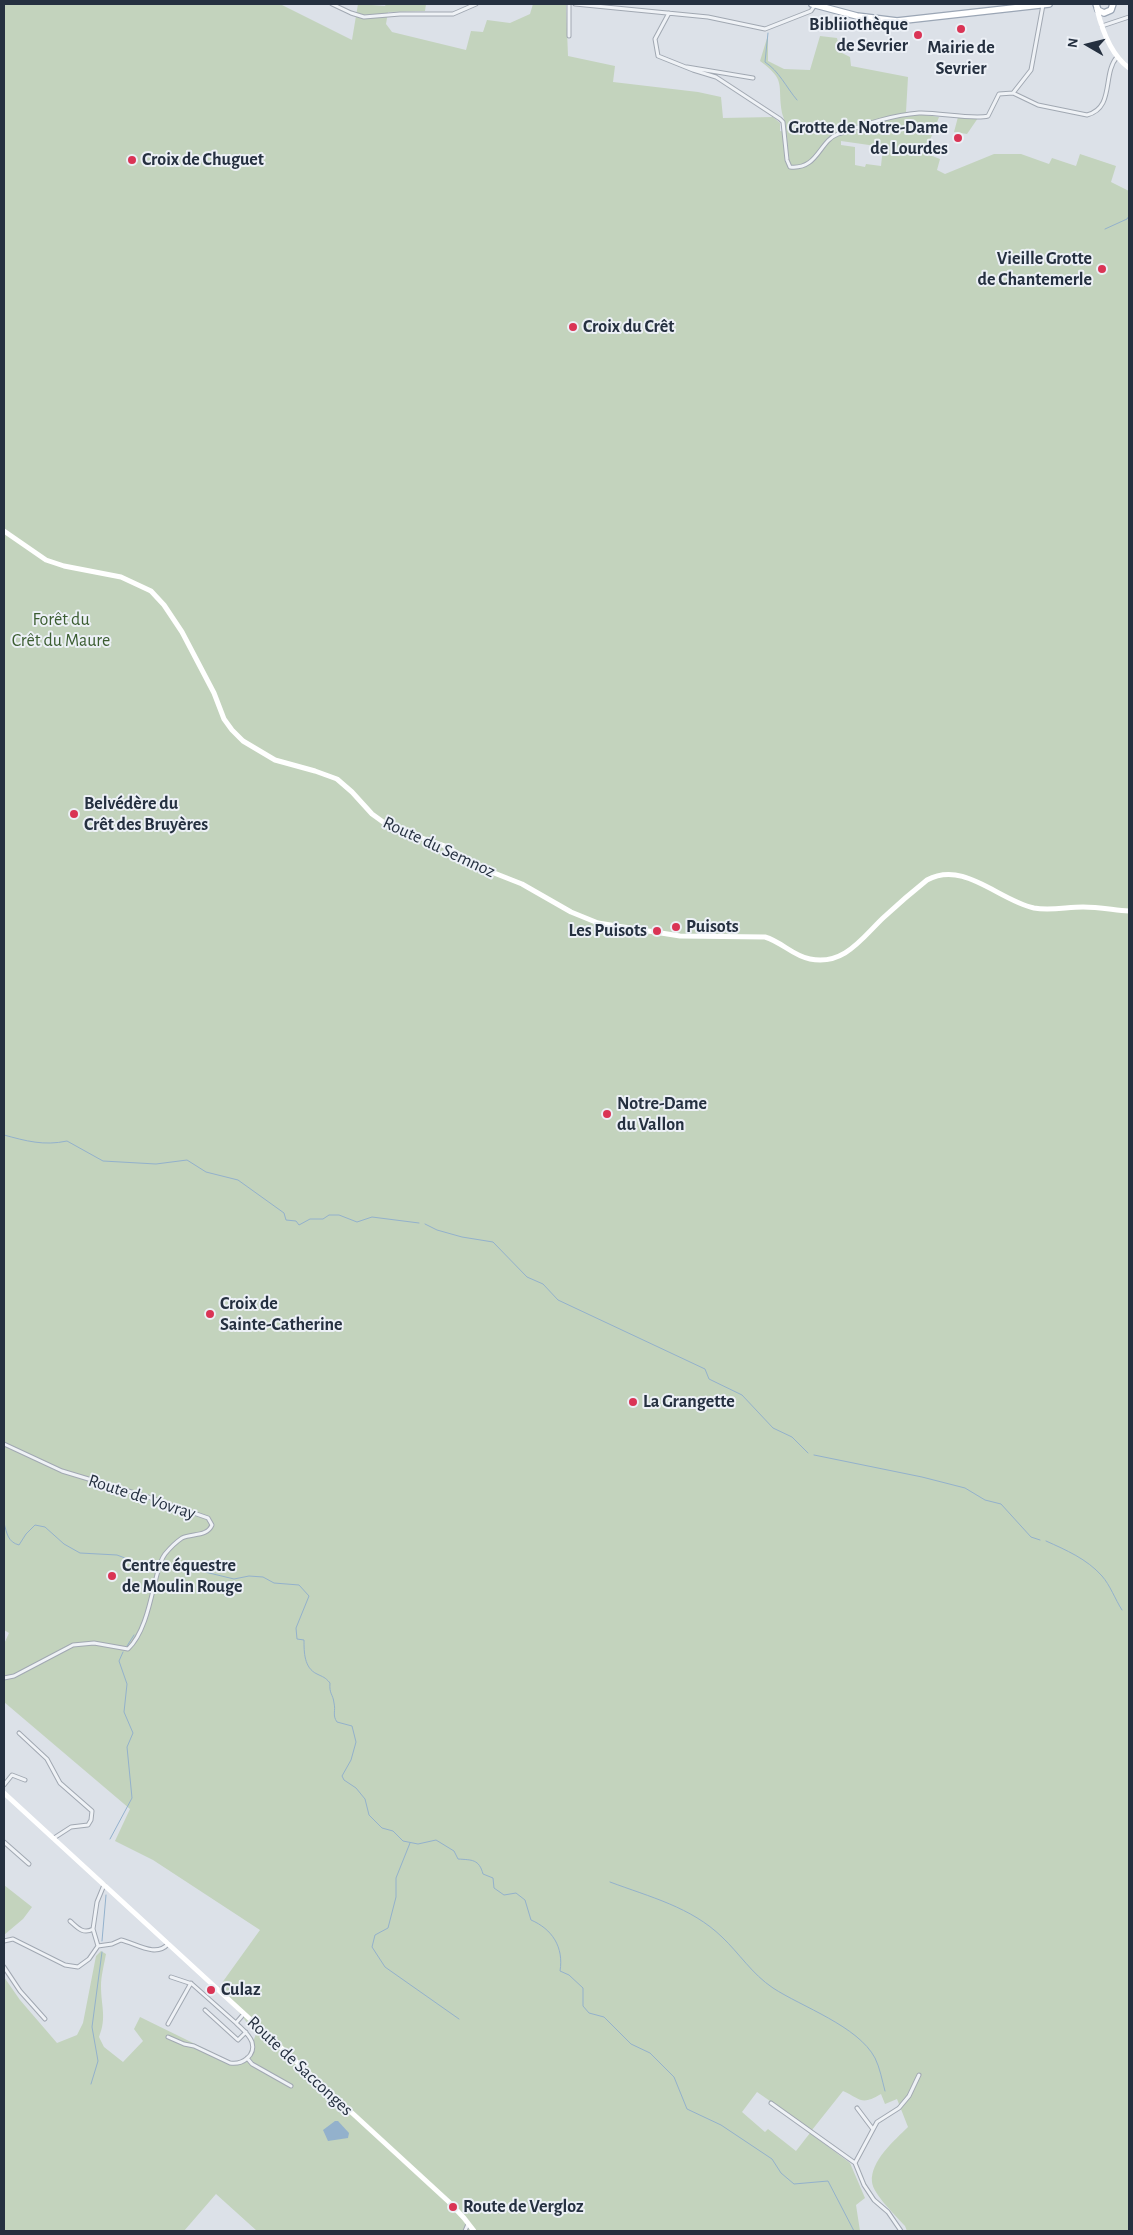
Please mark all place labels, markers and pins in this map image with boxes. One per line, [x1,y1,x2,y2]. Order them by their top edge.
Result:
place label: Bibliiothèque de Sevrier [809,14,908,56]
marker: Mairie de Sevrier [955,23,967,35]
marker: Bibliiothèque de Sevrier [912,29,924,41]
place label: Mairie de Sevrier [927,37,995,80]
place label: Grotte de Notre-Dame de Lourdes [788,117,948,160]
marker: Grotte de Notre-Dame de Lourdes [952,132,964,144]
place label: Croix de Chuguet [142,149,264,171]
marker: Croix de Chuguet [126,154,138,166]
place label: Vieille Grotte de Chantemerle [977,248,1092,290]
marker: Vieille Grotte de Chantemerle [1096,263,1108,275]
place label: Croix du Crêt [583,316,674,338]
marker: Croix du Crêt [567,321,579,333]
place label: Belvédère du Crêt des Bruyères [84,793,208,836]
marker: Belvédère du Crêt des Bruyères [68,808,80,820]
place label: Puisots [686,916,739,938]
place label: Les Puisots [568,920,647,942]
marker: Puisots [670,921,682,933]
marker: Les Puisots [651,925,663,937]
place label: Notre-Dame du Vallon [617,1093,707,1136]
marker: Notre-Dame du Vallon [601,1108,613,1120]
place label: Croix de Sainte-Catherine [220,1293,343,1336]
marker: Croix de Sainte-Catherine [204,1308,216,1320]
place label: La Grangette [643,1391,735,1413]
marker: La Grangette [627,1396,639,1408]
place label: Centre équestre de Moulin Rouge [122,1555,242,1598]
marker: Centre équestre de Moulin Rouge [106,1570,118,1582]
place label: Culaz [221,1979,261,2001]
marker: Culaz [205,1984,217,1996]
place label: Route de Vergloz [463,2196,584,2218]
marker: Route de Vergloz [447,2201,459,2213]

